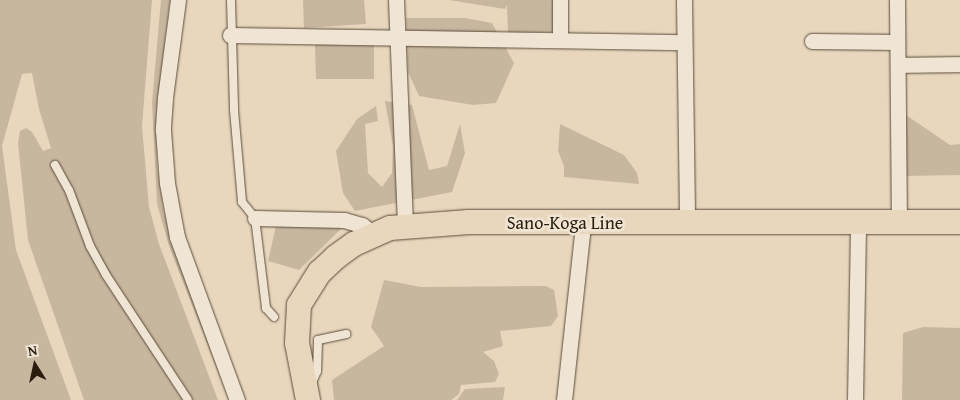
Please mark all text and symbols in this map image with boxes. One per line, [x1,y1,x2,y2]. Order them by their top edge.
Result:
street label: Sano-Koga Line [507,212,623,234]
north arrow [10,340,60,390]
text: N [26,340,39,361]

